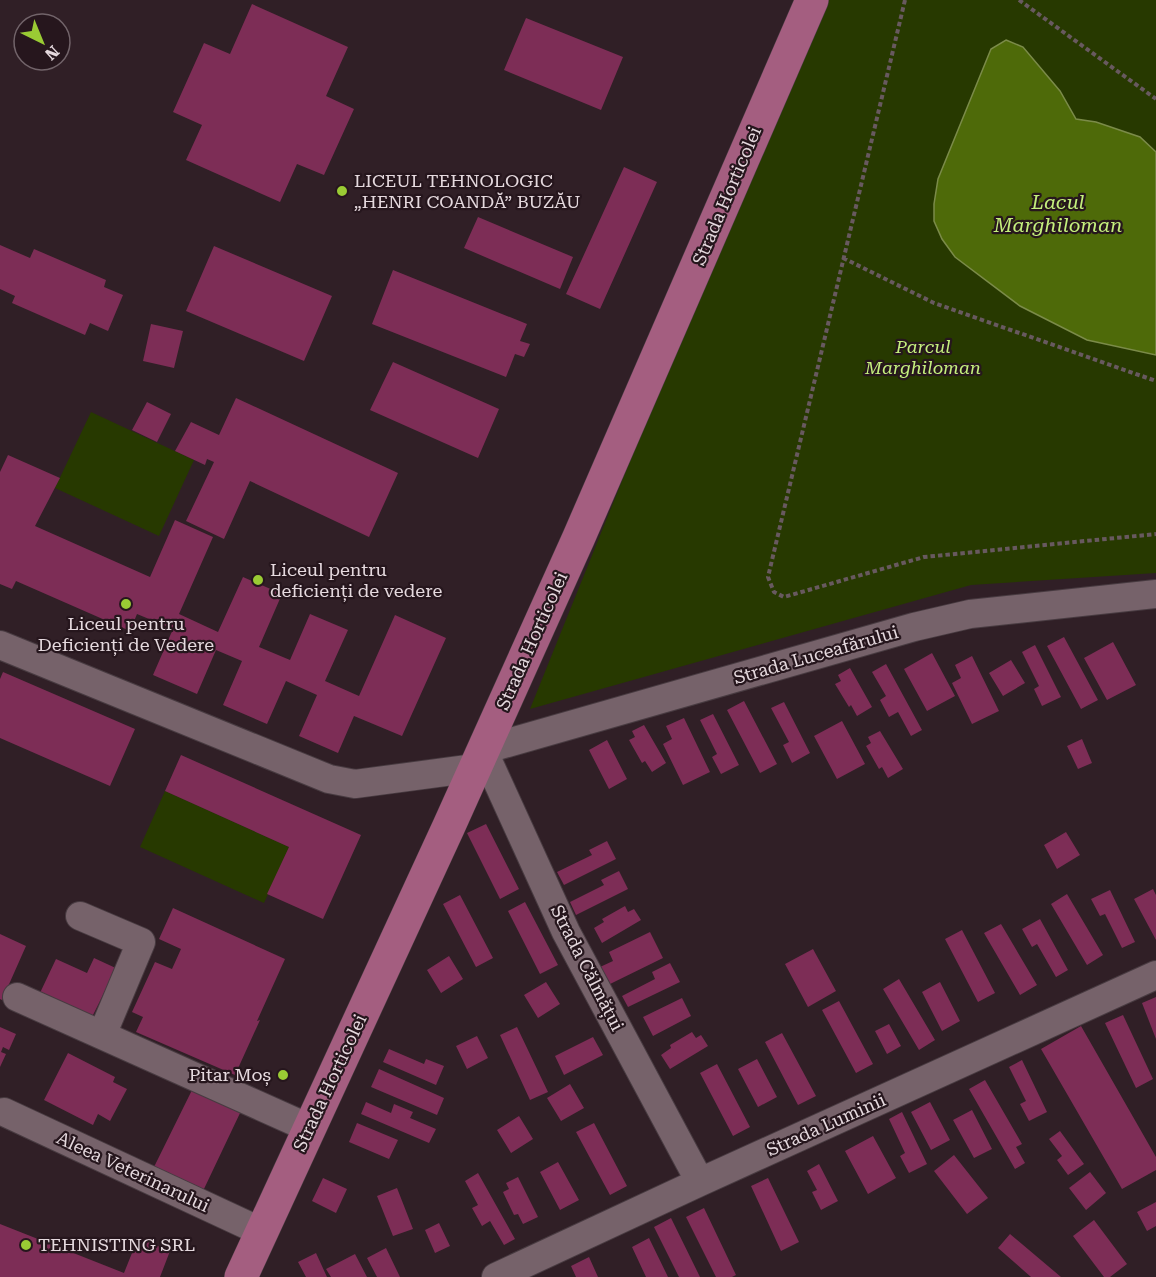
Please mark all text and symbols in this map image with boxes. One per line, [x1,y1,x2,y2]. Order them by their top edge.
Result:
north arrow [12,12,72,72]
text: N [41,41,63,64]
street label: Strada Horticolei [688,123,765,268]
place label: LICEUL TEHNOLOGIC „HENRI COANDĂ” BUZĂU [354,170,581,212]
marker: LICEUL TEHNOLOGIC „HENRI COANDĂ” BUZĂU [335,184,349,198]
water label: Lacul Marghiloman [993,190,1122,237]
park label: Parcul Marghiloman [864,336,981,378]
place label: Liceul pentru deficienți de vedere [270,559,442,602]
street label: Strada Horticolei [492,568,571,713]
marker: Liceul pentru deficienți de vedere [251,573,265,587]
marker: Liceul pentru Deficienți de Vedere [119,597,133,611]
place label: Liceul pentru Deficienți de Vedere [38,613,214,656]
street label: Strada Luceafărului [731,621,901,688]
street label: Strada Călmățui [546,901,628,1035]
street label: Strada Horticolei [289,1011,371,1155]
place label: Pitar Moș [189,1064,271,1086]
marker: Pitar Moș [276,1068,290,1082]
street label: Strada Luminii [763,1089,889,1160]
street label: Aleea Veterinarului [54,1127,213,1216]
place label: TEHNISTING SRL [38,1234,195,1255]
marker: TEHNISTING SRL [19,1238,33,1252]

